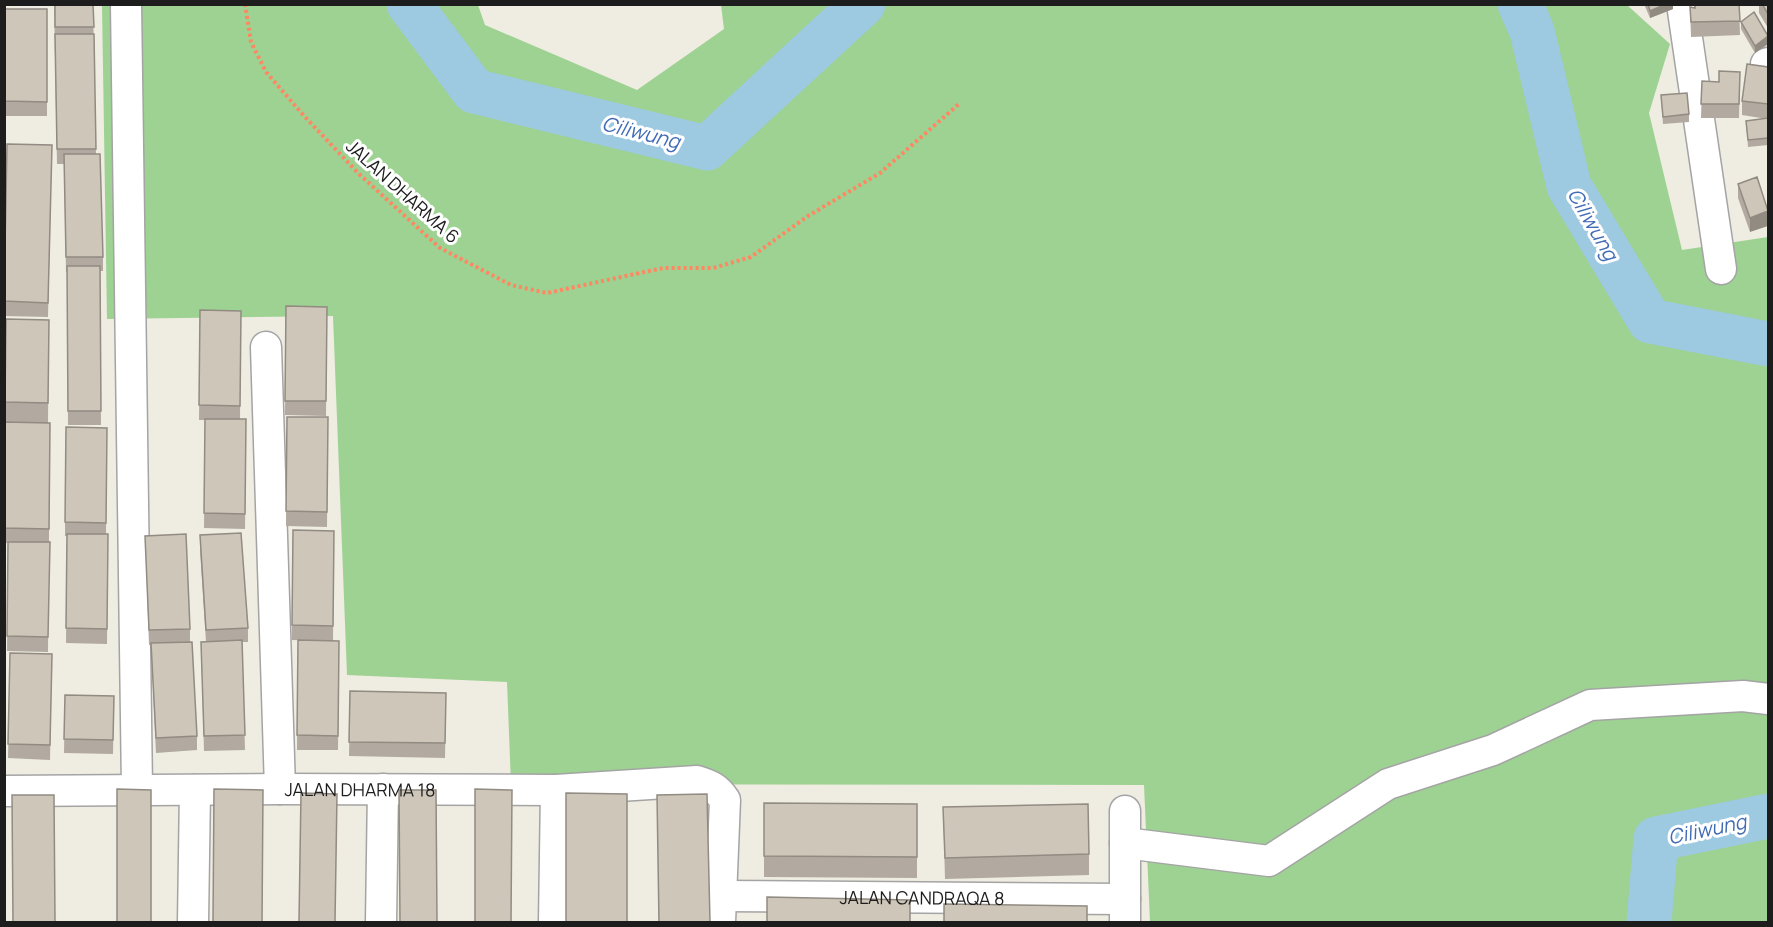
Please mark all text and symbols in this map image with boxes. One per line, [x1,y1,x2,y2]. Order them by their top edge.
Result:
water label: Ciliwung [599,109,685,155]
street label: JALAN DHARMA 6 [341,134,465,248]
water label: Ciliwung [1561,183,1626,267]
street label: JALAN DHARMA 18 [285,777,435,802]
water label: Ciliwung [1665,807,1751,850]
street label: JALAN CANDRAQA 8 [839,885,1005,910]

